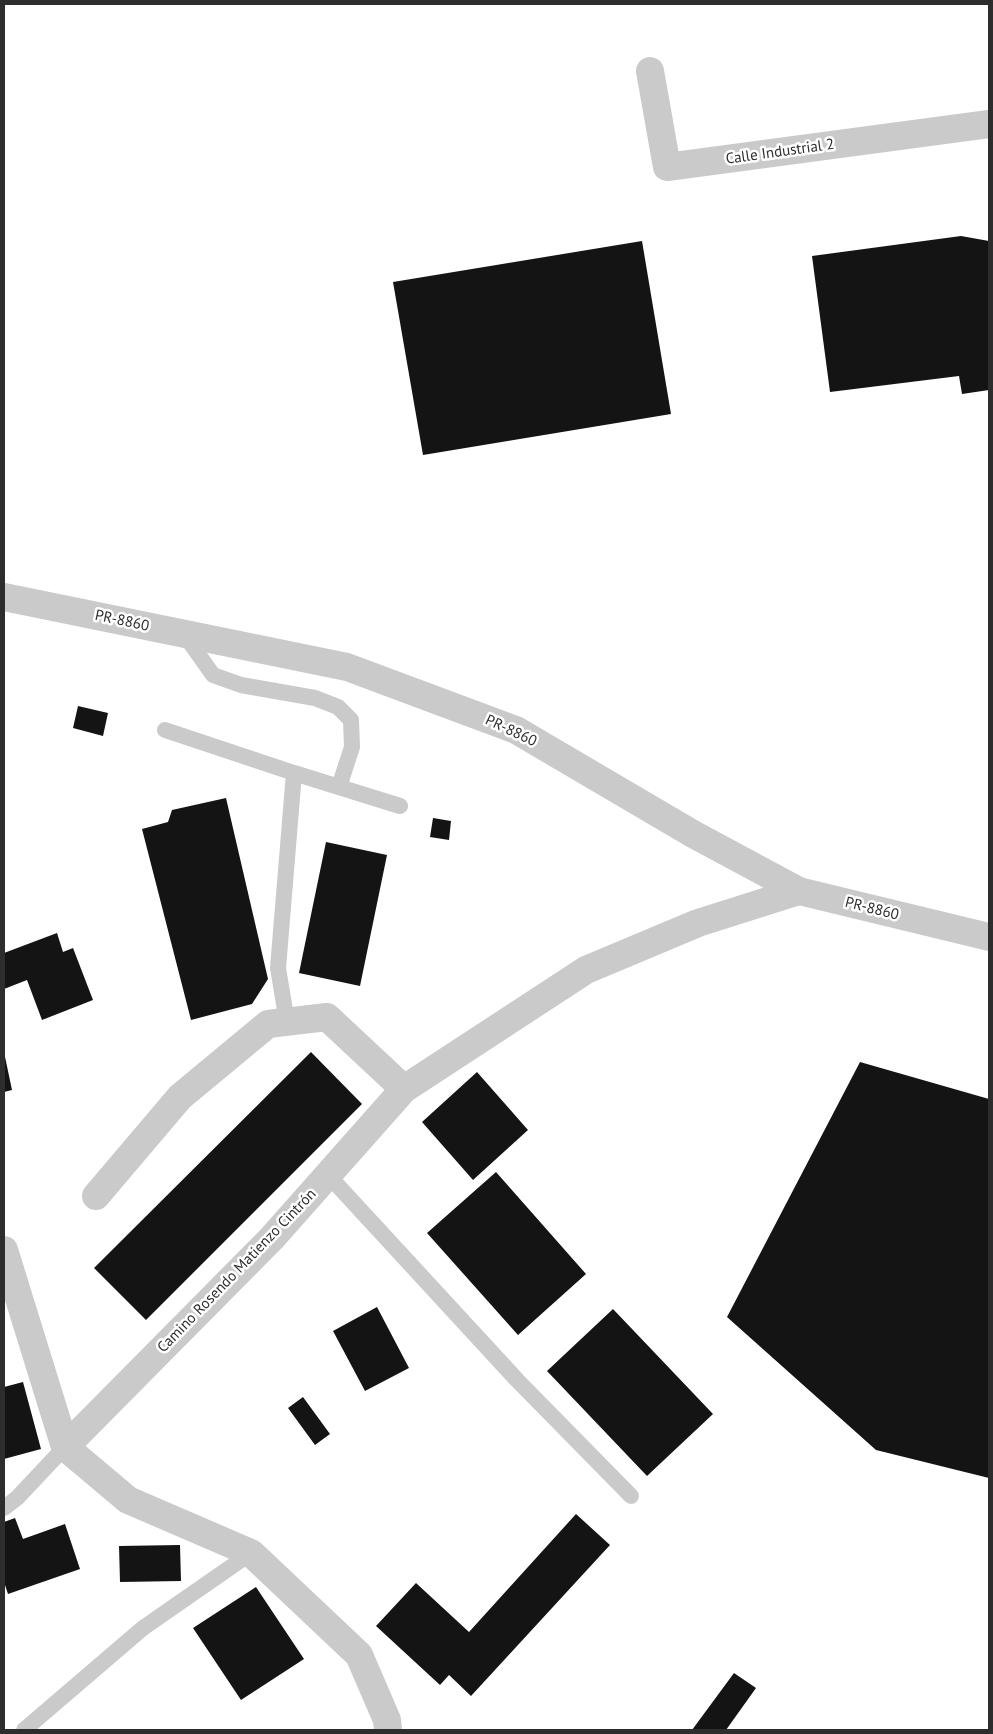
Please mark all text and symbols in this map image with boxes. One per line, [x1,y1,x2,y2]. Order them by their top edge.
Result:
street label: Calle Industrial 2 [725,135,835,169]
street label: PR-8860 [93,606,151,636]
street label: PR-8860 [482,711,540,751]
street label: PR-8860 [843,894,901,924]
street label: Camino Rosendo Matienzo Cintrón [154,1185,320,1357]

